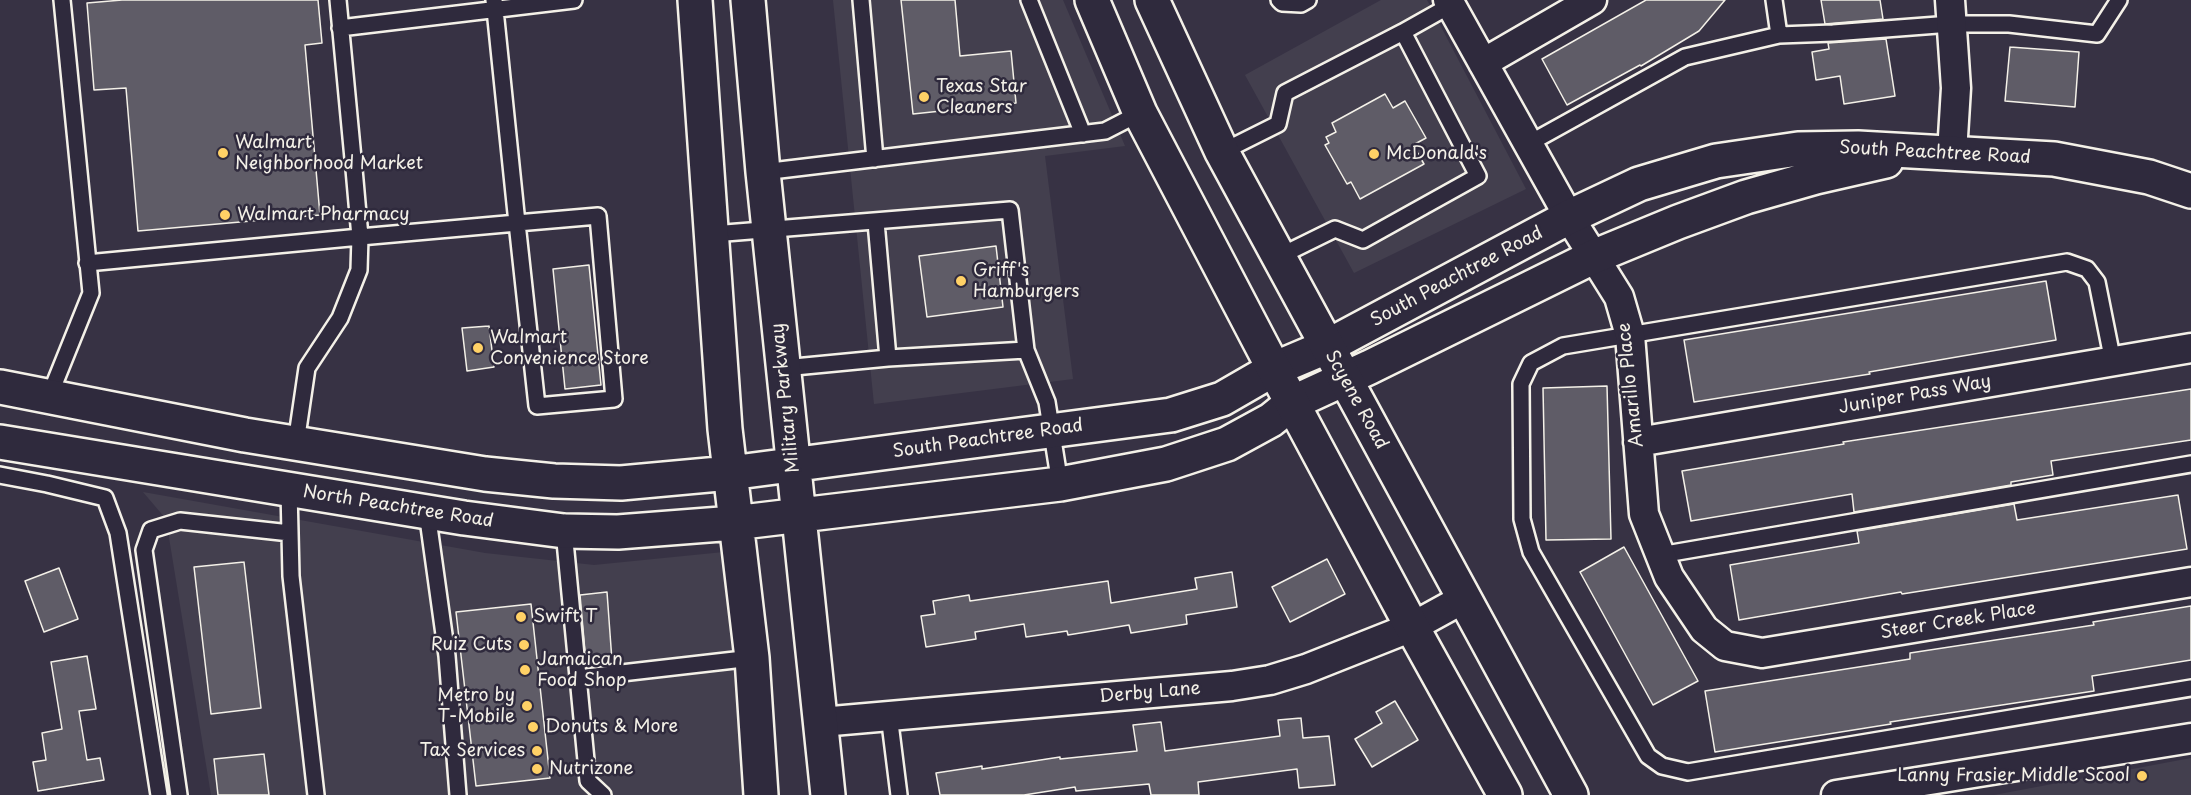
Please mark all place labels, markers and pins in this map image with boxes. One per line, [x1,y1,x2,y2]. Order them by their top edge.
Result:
place label: Texas Star Cleaners [936,76,1027,118]
marker: Texas Star Cleaners [917,90,931,104]
place label: Walmart Neighborhood Market [235,132,423,174]
place label: McDonald's [1386,143,1487,165]
marker: Walmart Neighborhood Market [216,146,230,160]
marker: McDonald's [1367,147,1381,161]
place label: Walmart Pharmacy [237,204,409,226]
marker: Walmart Pharmacy [218,208,232,222]
place label: Griff's Hamburgers [973,260,1079,302]
marker: Griff's Hamburgers [954,274,968,288]
place label: Walmart Convenience Store [490,327,649,370]
marker: Walmart Convenience Store [471,341,485,355]
place label: Swift T [533,606,598,628]
marker: Swift T [514,610,528,624]
place label: Ruiz Cuts [431,634,512,656]
marker: Ruiz Cuts [517,638,531,652]
place label: Jamaican Food Shop [537,649,627,692]
marker: Jamaican Food Shop [518,663,532,677]
place label: Metro by T-Mobile [437,685,515,728]
marker: Metro by T-Mobile [520,699,534,713]
place label: Donuts & More [545,716,678,738]
marker: Donuts & More [526,720,540,734]
place label: Tax Services [419,740,525,762]
marker: Tax Services [530,744,544,758]
place label: Nutrizone [549,758,634,780]
marker: Nutrizone [530,762,544,776]
place label: Lanny Frasier Middle Scool [1897,765,2130,787]
marker: Lanny Frasier Middle Scool [2135,769,2149,783]

